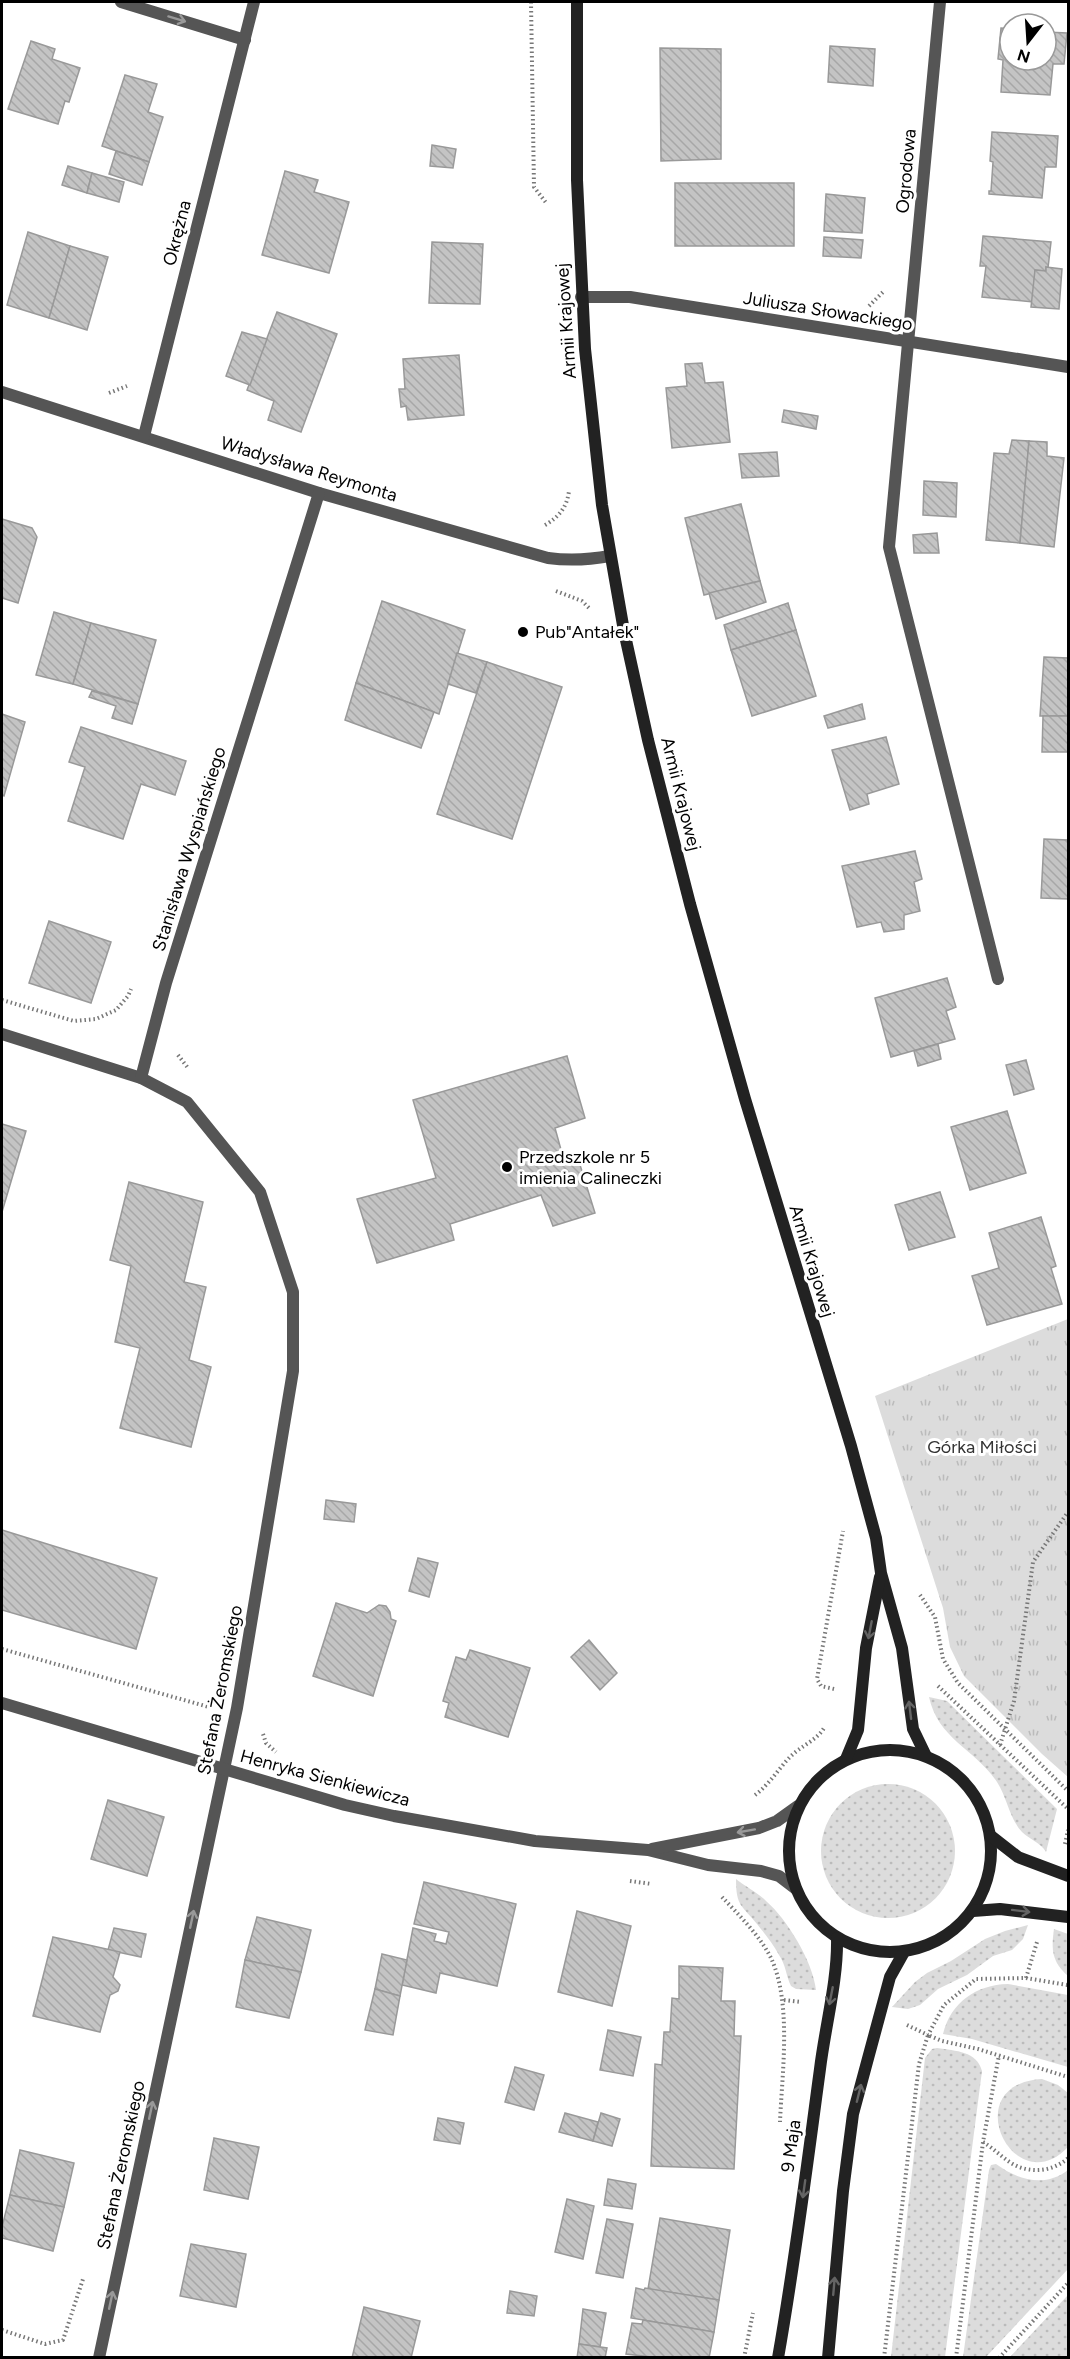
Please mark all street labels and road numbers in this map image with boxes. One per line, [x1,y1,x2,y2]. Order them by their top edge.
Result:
street label: Ogrodowa [891,128,921,214]
street label: Okrężna [158,198,196,268]
street label: Armii Krajowej [551,262,581,380]
street label: Juliusza Słowackiego [742,287,914,335]
street label: Władysława Reymonta [218,432,400,506]
street label: Armii Krajowej [656,735,706,853]
street label: Stanisława Wyspiańskiego [147,744,231,954]
street label: Armii Krajowej [784,1202,840,1320]
street label: Stefana Żeromskiego [193,1603,247,1777]
street label: Henryka Sienkiewicza [238,1745,412,1811]
street label: Stefana Żeromskiego [92,2078,150,2252]
street label: 9 Maja [776,2118,806,2174]

